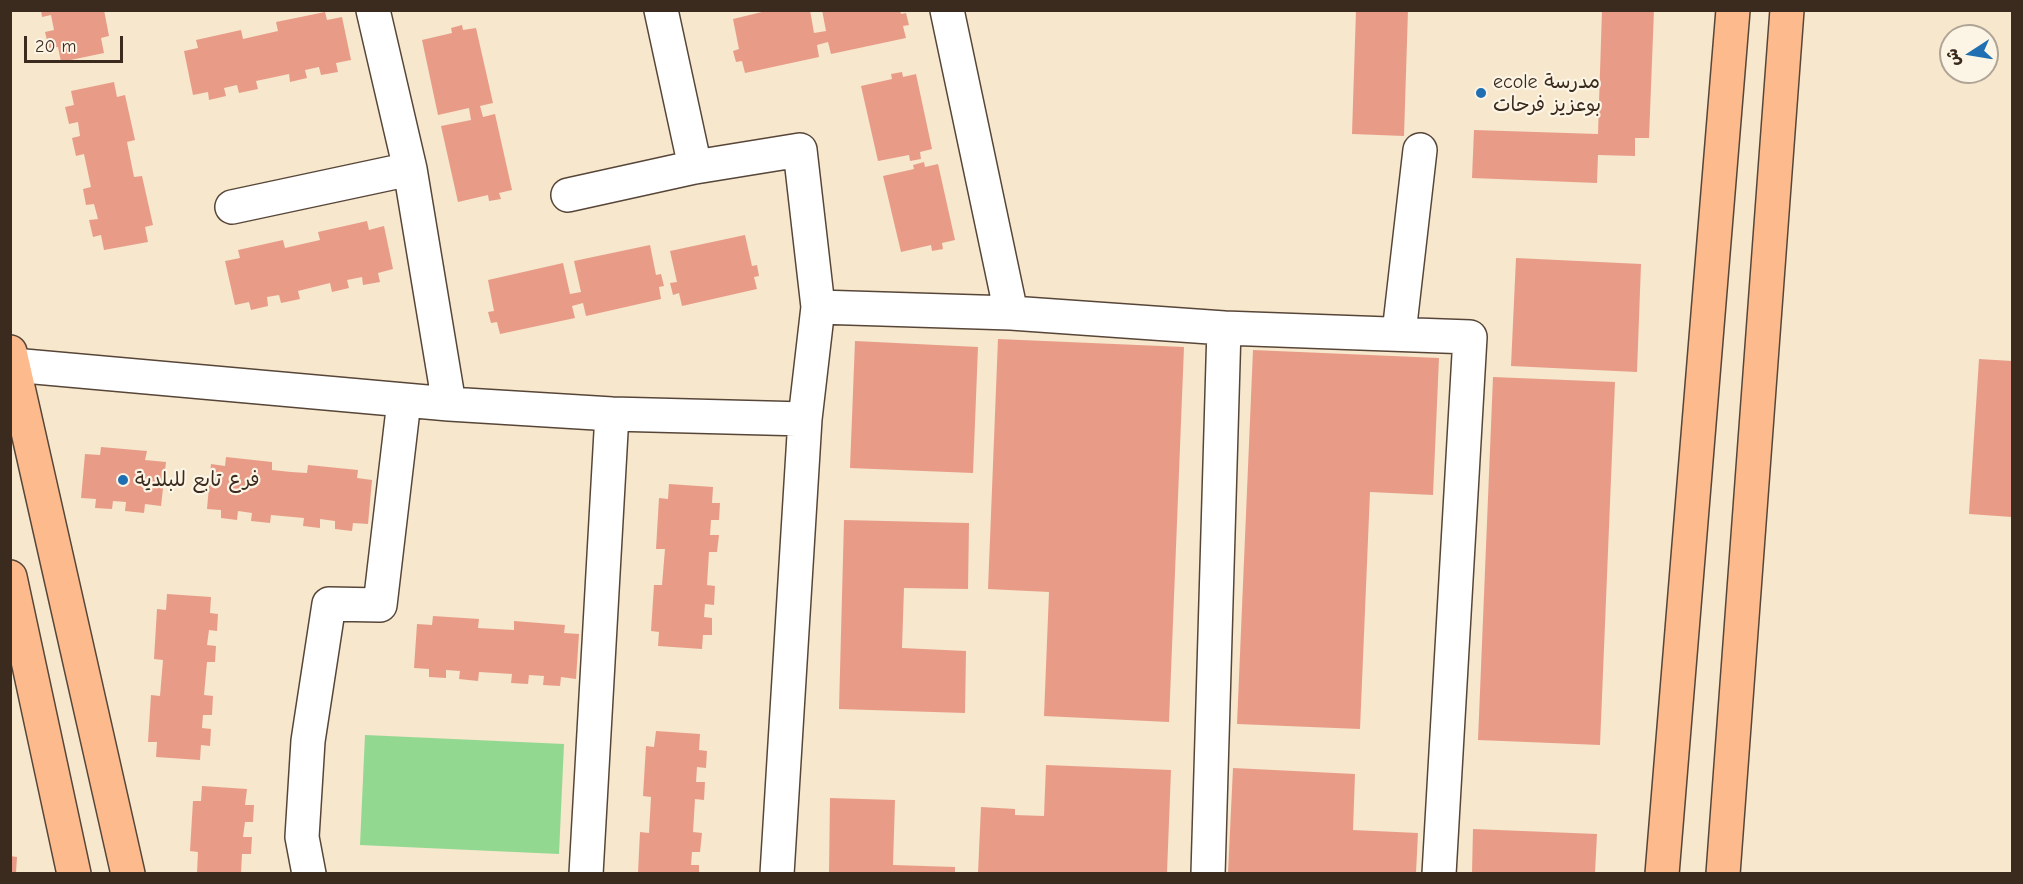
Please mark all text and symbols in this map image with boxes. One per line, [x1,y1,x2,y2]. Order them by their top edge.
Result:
scale bar [27,24,126,62]
north arrow [1939,24,1999,84]
text: 20 m [35,36,76,57]
text: ش [1943,47,1964,68]
place label: ecole مدرسة بوعزيز فرحات [1493,70,1601,117]
marker: ecole مدرسة بوعزيز فرحات [1474,86,1488,100]
place label: فرع تابع للبلدية [135,468,259,492]
marker: فرع تابع للبلدية [116,473,130,487]

